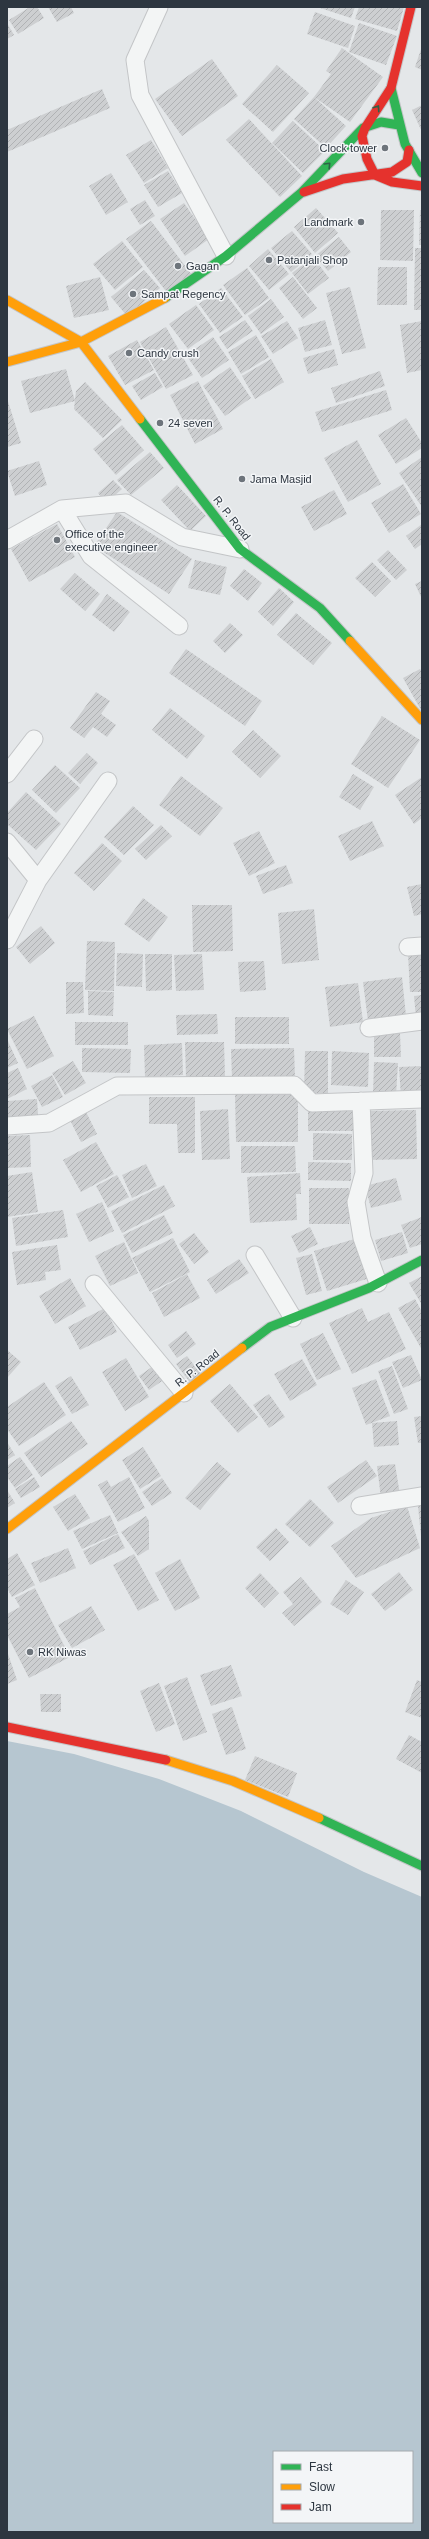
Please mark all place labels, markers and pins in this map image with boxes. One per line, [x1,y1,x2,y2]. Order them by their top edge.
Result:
place label: Clock tower [320,142,377,154]
marker: Clock tower [380,143,390,153]
place label: Landmark [304,216,353,228]
marker: Landmark [356,217,366,227]
place label: Patanjali Shop [277,254,348,266]
marker: Patanjali Shop [264,255,274,265]
place label: Gagan [186,260,219,272]
marker: Gagan [173,261,183,271]
place label: Sampat Regency [141,288,226,300]
marker: Sampat Regency [128,289,138,299]
place label: Candy crush [137,347,199,359]
marker: Candy crush [124,348,134,358]
place label: 24 seven [168,417,213,429]
marker: 24 seven [155,418,165,428]
place label: Jama Masjid [250,473,312,485]
marker: Jama Masjid [237,474,247,484]
place label: Office of the executive engineer [65,528,158,553]
marker: Office of the executive engineer [52,535,62,545]
place label: RK Niwas [38,1646,87,1658]
marker: RK Niwas [25,1647,35,1657]

